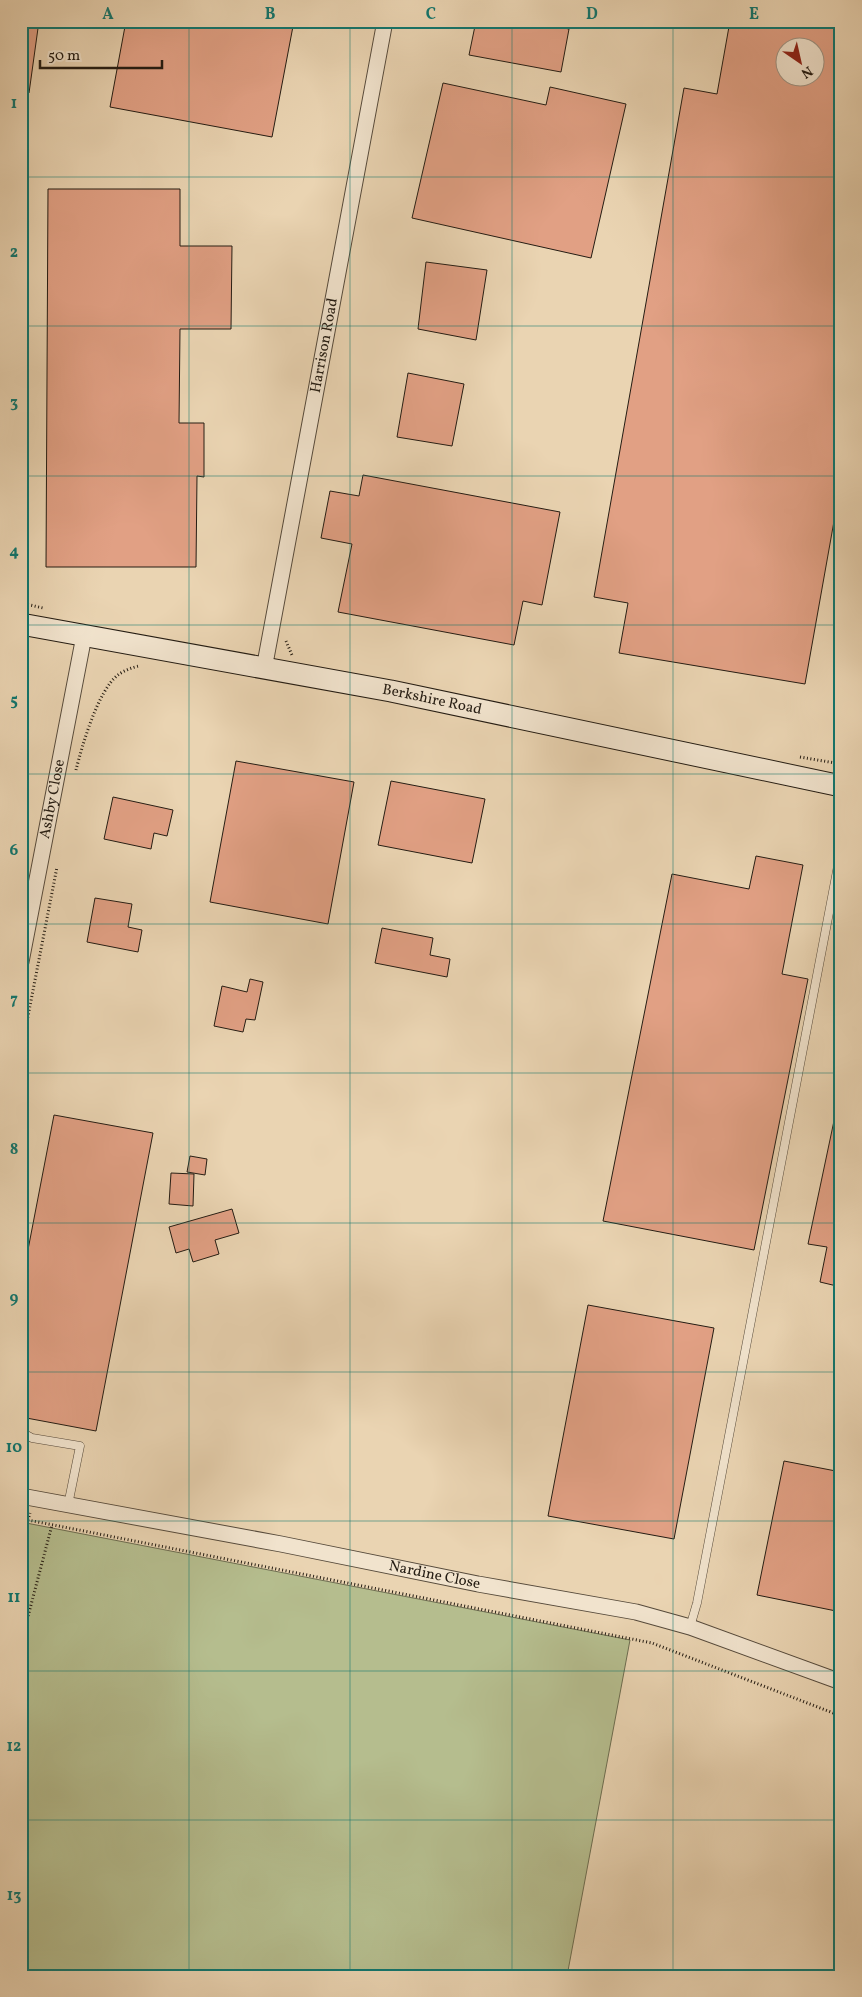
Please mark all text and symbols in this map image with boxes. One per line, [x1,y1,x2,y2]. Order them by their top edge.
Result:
text: A [102,4,114,26]
text: B [265,4,276,26]
text: C [426,4,436,26]
text: D [586,4,598,26]
text: E [749,4,759,26]
scale bar [40,38,162,70]
north arrow [774,38,824,88]
text: 50 m [48,46,80,67]
text: N [797,61,816,82]
text: 1 [11,93,17,115]
text: 2 [10,242,18,264]
street label: Harrison Road [305,296,344,395]
text: 3 [10,392,18,414]
text: 4 [9,541,19,563]
street label: Berkshire Road [381,679,484,720]
text: 5 [10,690,18,712]
street label: Ashby Close [35,757,70,841]
text: 6 [10,840,19,862]
text: 7 [10,989,18,1011]
text: 8 [10,1139,18,1161]
text: 9 [10,1288,19,1310]
text: 10 [6,1437,22,1459]
street label: Nardine Close [387,1556,482,1595]
text: 11 [8,1587,20,1609]
text: 12 [7,1736,21,1758]
text: 13 [7,1885,21,1907]

